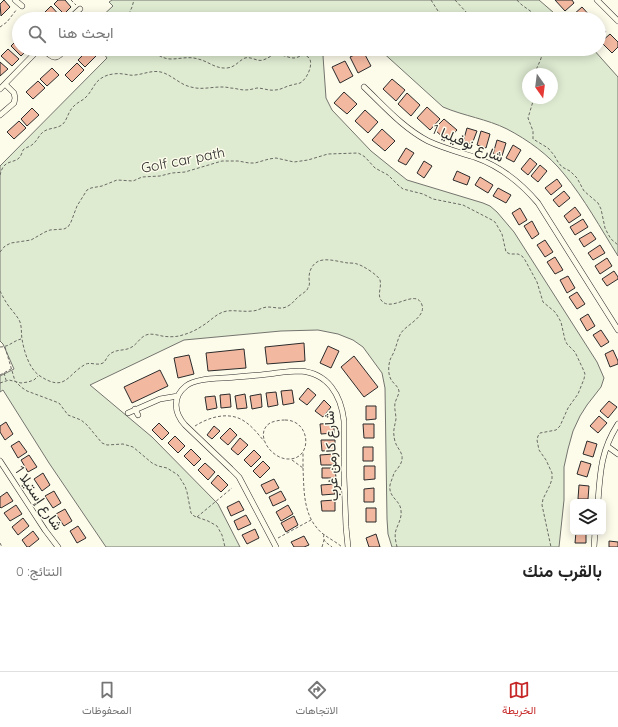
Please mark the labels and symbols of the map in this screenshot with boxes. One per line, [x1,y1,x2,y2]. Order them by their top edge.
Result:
north arrow [522,68,558,104]
street label: شارع نوفيليا 1 [429,120,506,168]
street label: Golf car path [140,143,226,177]
street label: شارع كارمن غرب [320,410,344,502]
street label: شارع إستيلا 1 [9,462,67,535]

